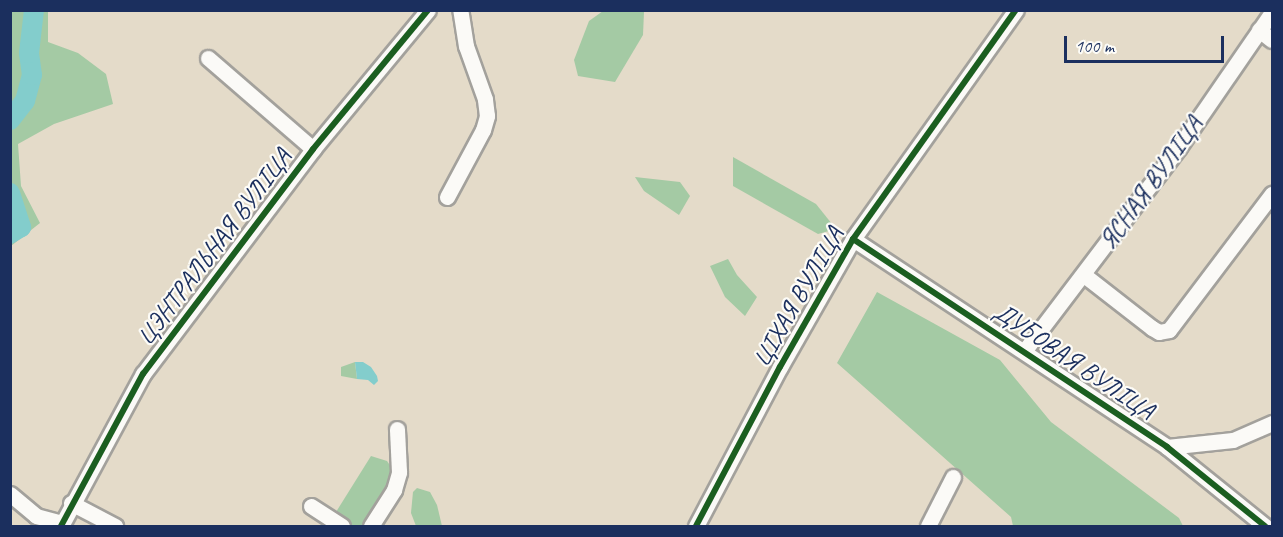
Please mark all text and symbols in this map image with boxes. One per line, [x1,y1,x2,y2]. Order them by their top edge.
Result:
scale bar [1067,24,1228,62]
text: 100 m [1075,35,1114,57]
street label: ЯСНАЯ ВУЛІЦА [1093,111,1209,255]
street label: ЦЭНТРАЛЬНАЯ ВУЛІЦА [130,143,298,351]
street label: ЦІХАЯ ВУЛІЦА [746,222,850,372]
street label: ДУБОВАЯ ВУЛІЦА [988,296,1160,426]

